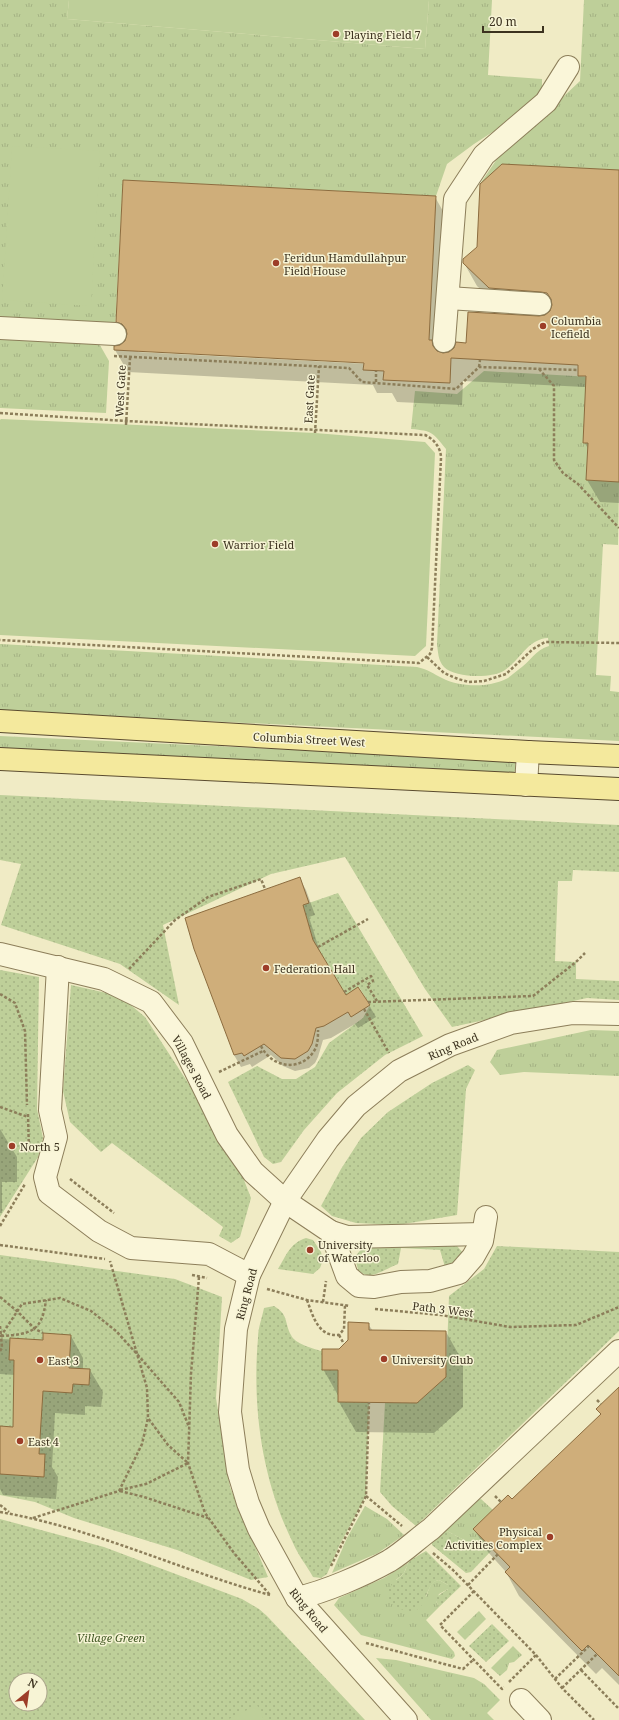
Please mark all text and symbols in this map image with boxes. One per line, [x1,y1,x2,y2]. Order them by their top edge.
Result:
scale bar [483,8,543,34]
text: 20 m [489,13,517,30]
place label: Playing Field 7 [344,27,421,42]
marker: Playing Field 7 [331,29,341,39]
place label: Feridun Hamdullahpur Field House [284,250,407,278]
marker: Feridun Hamdullahpur Field House [271,258,281,268]
place label: Columbia Icefield [551,313,601,341]
marker: Columbia Icefield [538,321,548,331]
street label: West Gate [111,364,129,417]
street label: East Gate [300,374,318,424]
place label: Warrior Field [223,537,295,552]
marker: Warrior Field [210,539,220,549]
street label: Columbia Street West [253,729,366,749]
place label: Federation Hall [274,961,356,976]
marker: Federation Hall [261,963,271,973]
street label: Ring Road [426,1029,481,1063]
street label: Villages Road [169,1033,215,1102]
place label: North 5 [20,1139,60,1154]
marker: North 5 [7,1141,17,1151]
place label: University of Waterloo [318,1237,379,1265]
marker: University of Waterloo [305,1245,315,1255]
street label: Ring Road [232,1266,260,1322]
street label: Path 3 West [412,1298,474,1320]
place label: University Club [392,1352,474,1367]
place label: East 3 [48,1353,79,1368]
marker: University Club [379,1354,389,1364]
marker: East 3 [35,1355,45,1365]
place label: East 4 [28,1434,59,1449]
marker: East 4 [15,1436,25,1446]
place label: Physical Activities Complex [445,1524,543,1552]
marker: Physical Activities Complex [545,1532,555,1542]
street label: Ring Road [286,1585,332,1636]
park label: Village Green [77,1630,146,1645]
north arrow [8,1672,48,1712]
text: N [26,1674,41,1692]

